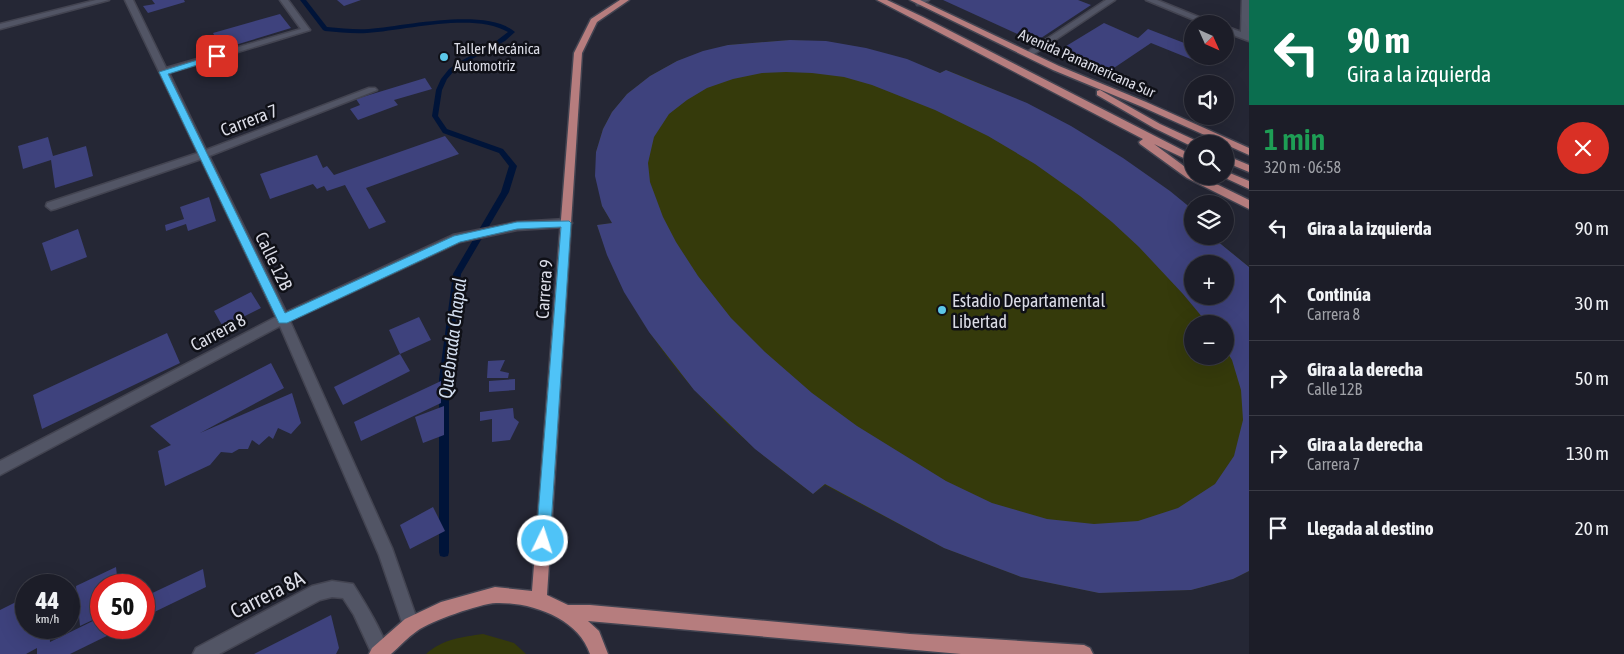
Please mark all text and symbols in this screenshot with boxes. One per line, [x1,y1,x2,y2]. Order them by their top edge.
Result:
north arrow [1184,15,1234,65]
map controls [1184,15,1234,365]
icon: left [1264,20,1329,85]
text: 90 m [1347,20,1410,60]
street label: Avenida Panamericana Sur [1016,25,1158,101]
pin [196,35,238,77]
place label: Taller Mecánica Automotriz [454,40,540,74]
icon: arrive [203,42,231,70]
marker: Taller Mecánica Automotriz [438,51,450,63]
text: Gira a la izquierda [1347,61,1491,87]
button: sound [1184,75,1234,125]
street label: Carrera 7 [217,100,281,140]
text: 1 min [1264,122,1325,156]
button: close [1557,122,1609,174]
button: search [1184,135,1234,185]
text: 320 m · 06:58 [1264,158,1341,176]
button: layers [1184,195,1234,245]
icon: left [1264,214,1292,242]
text: Gira a la izquierda [1307,217,1432,239]
text: 90 m [1575,217,1609,239]
street label: Calle 12B [251,229,297,294]
button: + [1184,255,1234,305]
street label: Carrera 9 [531,259,557,319]
water label: Quebrada Chapal [434,276,470,400]
text: Continúa [1307,283,1371,305]
icon: ahead [1264,289,1292,317]
place label: Estadio Departamental Libertad [952,290,1105,332]
text: 30 m [1575,292,1609,314]
marker: Estadio Departamental Libertad [936,304,948,316]
text: Carrera 8 [1307,305,1360,323]
street label: Carrera 8 [187,309,249,355]
button: − [1184,315,1234,365]
text: Gira a la derecha [1307,358,1423,380]
icon: right [1264,364,1292,392]
text: 50 m [1575,367,1609,389]
text: Calle 12B [1307,380,1362,398]
text: Gira a la derecha [1307,433,1423,455]
icon: right [1264,439,1292,467]
text: 130 m [1566,442,1609,464]
text: Carrera 7 [1307,455,1360,473]
position arrow [516,514,568,566]
icon: arrive [1264,514,1292,542]
text: Llegada al destino [1307,517,1434,539]
text: 20 m [1575,517,1609,539]
street label: Carrera 8A [226,565,309,623]
speed limit sign: 50 [90,574,155,639]
text: 44 [36,586,59,614]
text: km/h [36,612,59,626]

